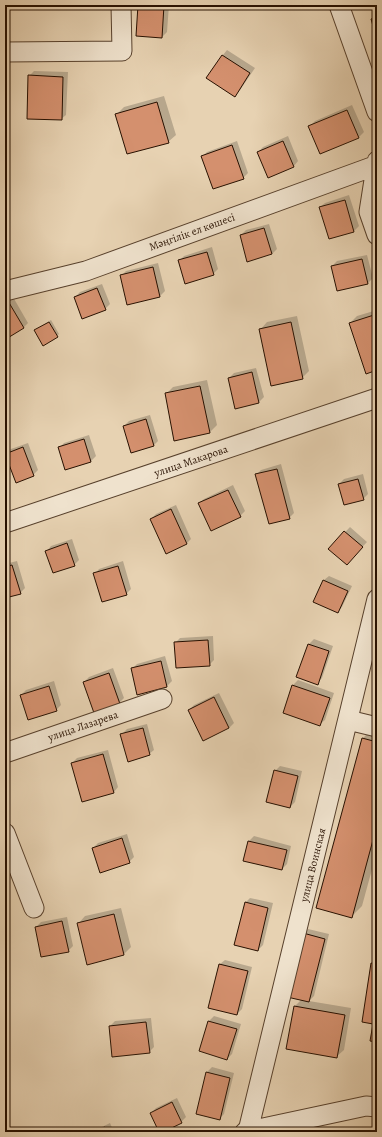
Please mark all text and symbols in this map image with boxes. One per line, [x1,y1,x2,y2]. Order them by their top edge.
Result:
street label: Мәңгілік ел көшесі [147,210,237,254]
street label: улица Макарова [151,441,231,481]
street label: улица Лазарева [45,707,121,745]
street label: улица Воинская [296,826,329,905]

